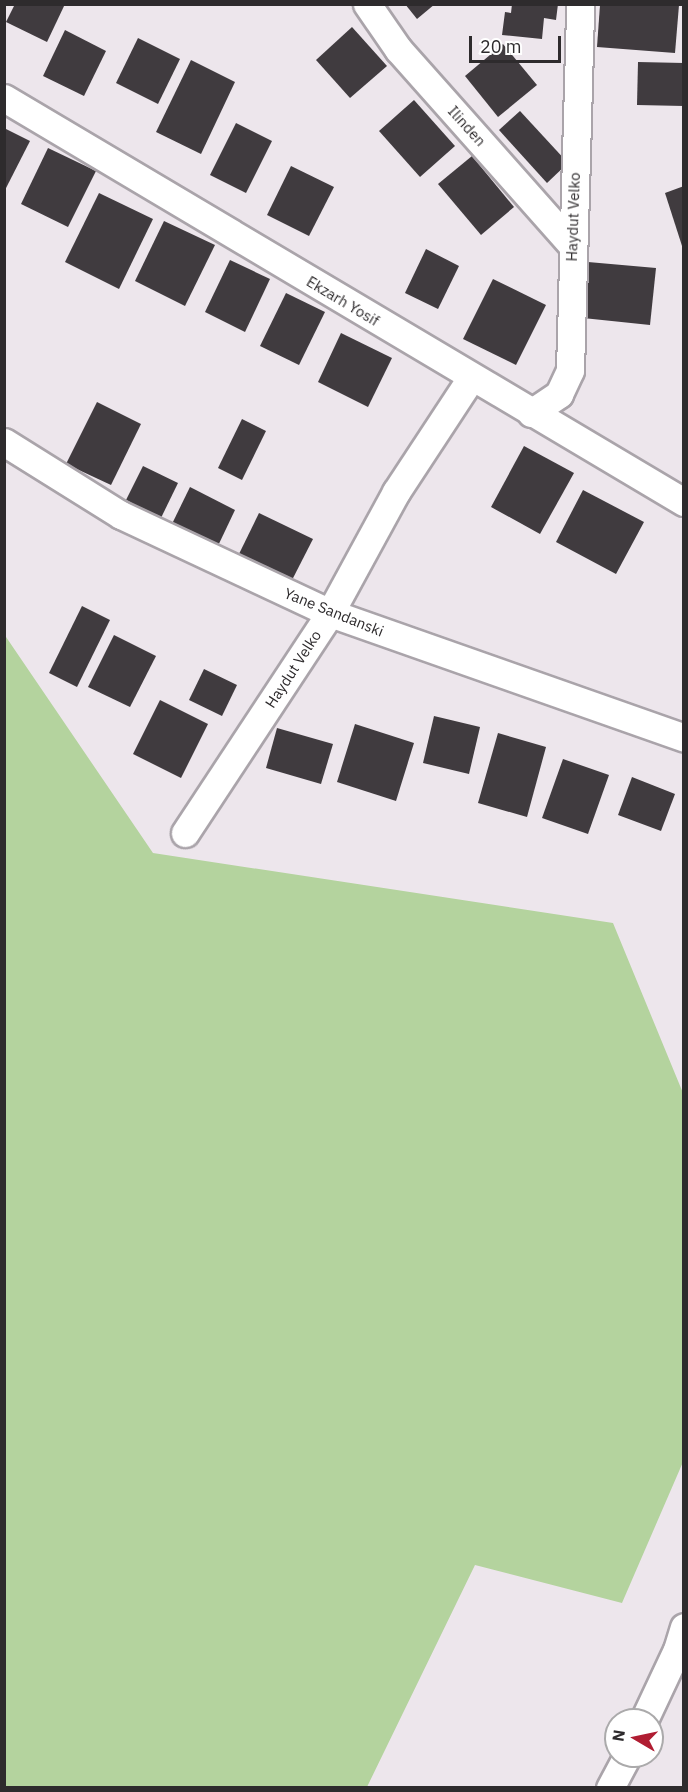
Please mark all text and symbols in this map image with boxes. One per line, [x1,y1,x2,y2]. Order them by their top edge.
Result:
scale bar [472,24,564,62]
text: 20 m [480,35,522,58]
street label: Ilinden [444,102,490,150]
street label: Haydut Velko [562,172,584,262]
street label: Ekzarh Yosif [303,272,383,330]
street label: Yane Sandanski [282,584,386,640]
street label: Haydut Velko [261,627,325,711]
north arrow [604,1708,664,1768]
text: N [607,1728,629,1743]

